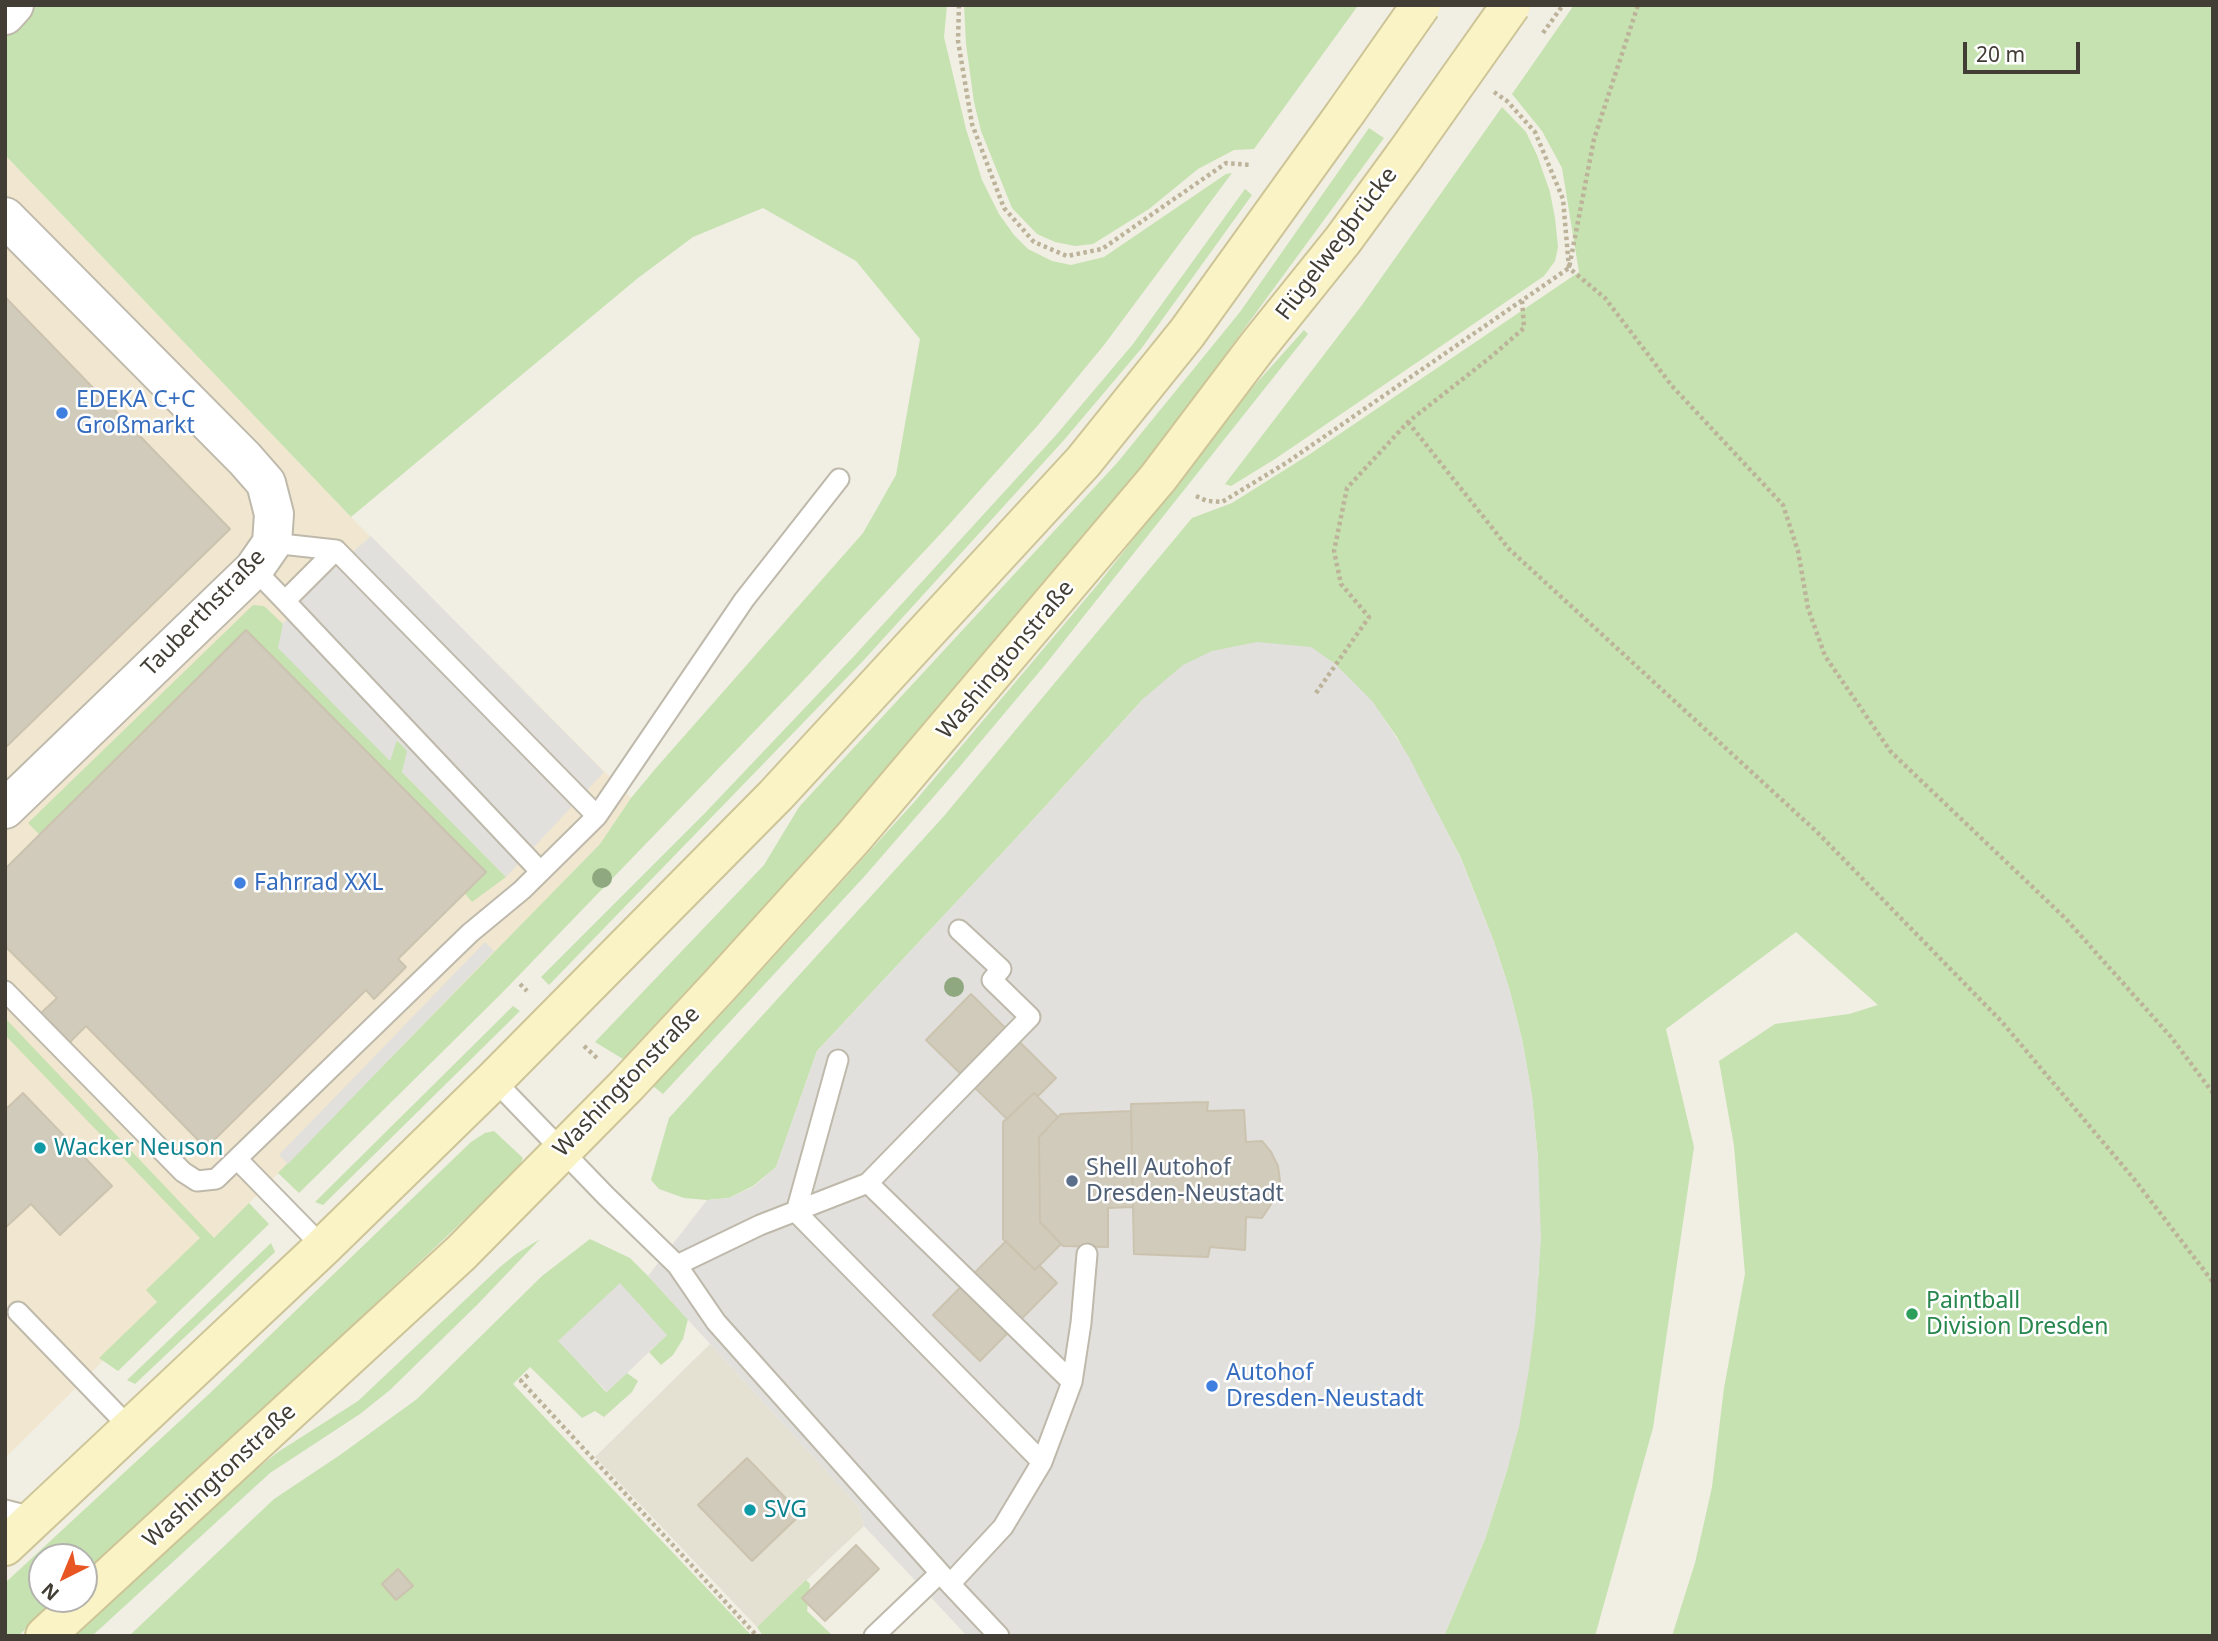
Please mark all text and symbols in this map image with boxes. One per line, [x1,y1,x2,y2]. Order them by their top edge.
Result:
scale bar [1966,28,2083,72]
text: 20 m [1976,40,2025,68]
street label: Flügelwegbrücke [1270,162,1404,326]
place label: EDEKA C+C Großmarkt [76,386,196,440]
marker: EDEKA C+C Großmarkt [54,405,70,421]
street label: Tauberthstraße [136,544,272,682]
street label: Washingtonstraße [932,575,1080,745]
place label: Fahrrad XXL [254,869,384,897]
marker: Fahrrad XXL [232,875,248,891]
street label: Washingtonstraße [548,1001,706,1163]
place label: Wacker Neuson [54,1134,223,1162]
marker: Wacker Neuson [32,1140,48,1156]
place label: Shell Autohof Dresden-Neustadt [1086,1154,1284,1208]
marker: Shell Autohof Dresden-Neustadt [1064,1173,1080,1189]
place label: Paintball Division Dresden [1926,1287,2109,1341]
marker: Paintball Division Dresden [1904,1306,1920,1322]
place label: Autohof Dresden-Neustadt [1226,1359,1424,1413]
marker: Autohof Dresden-Neustadt [1204,1378,1220,1394]
street label: Washingtonstraße [138,1398,302,1554]
place label: SVG [764,1496,807,1524]
marker: SVG [742,1502,758,1518]
north arrow [28,1543,98,1613]
text: N [36,1577,65,1607]

